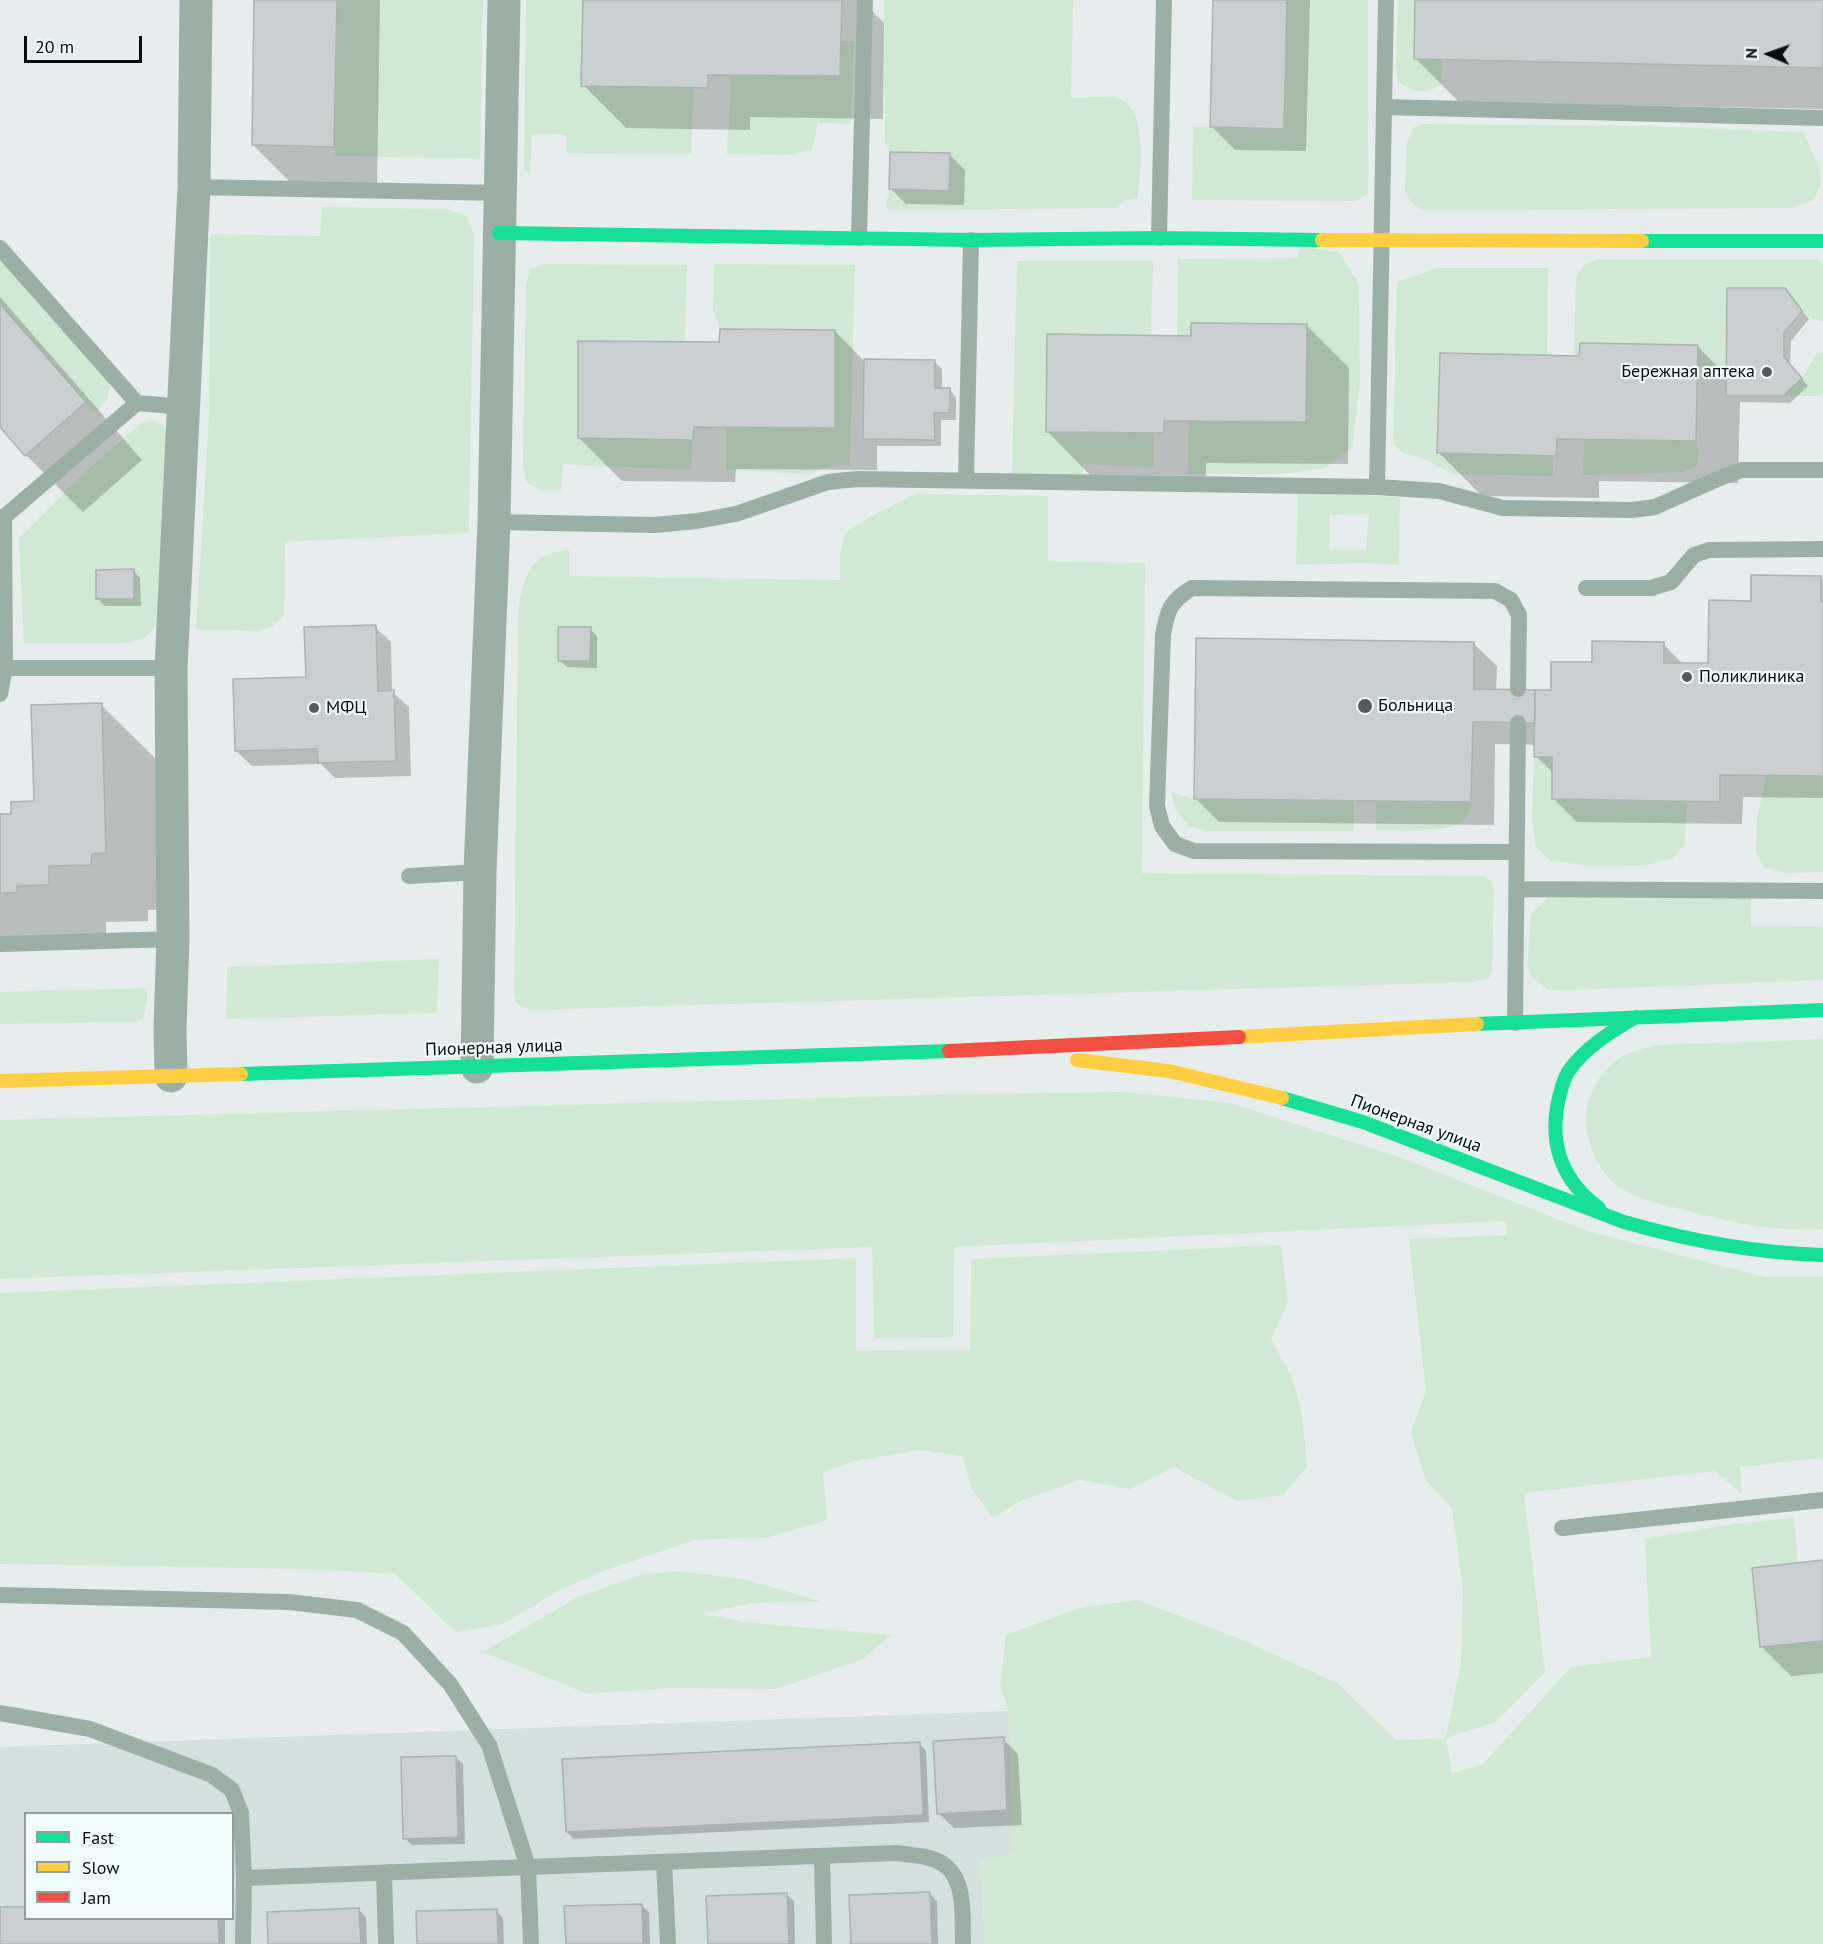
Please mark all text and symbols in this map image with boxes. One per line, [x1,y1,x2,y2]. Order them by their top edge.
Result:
scale bar [27,24,146,62]
north arrow [1739,24,1799,84]
text: 20 m [35,35,74,58]
text: N [1741,48,1761,59]
place label: Бережная аптека [1621,361,1755,383]
marker: Бережная аптека [1760,365,1774,379]
place label: Поликлиника [1699,666,1804,688]
marker: Поликлиника [1680,670,1694,684]
place label: Больница [1378,695,1453,717]
place label: МФЦ [326,697,367,719]
marker: Больница [1356,697,1374,715]
marker: МФЦ [307,701,321,715]
street label: Пионерная улица [425,1035,563,1061]
street label: Пионерная улица [1348,1090,1484,1158]
legend [24,1812,234,1920]
text: Fast [82,1826,114,1849]
text: Slow [82,1856,120,1879]
text: Jam [82,1886,111,1909]

